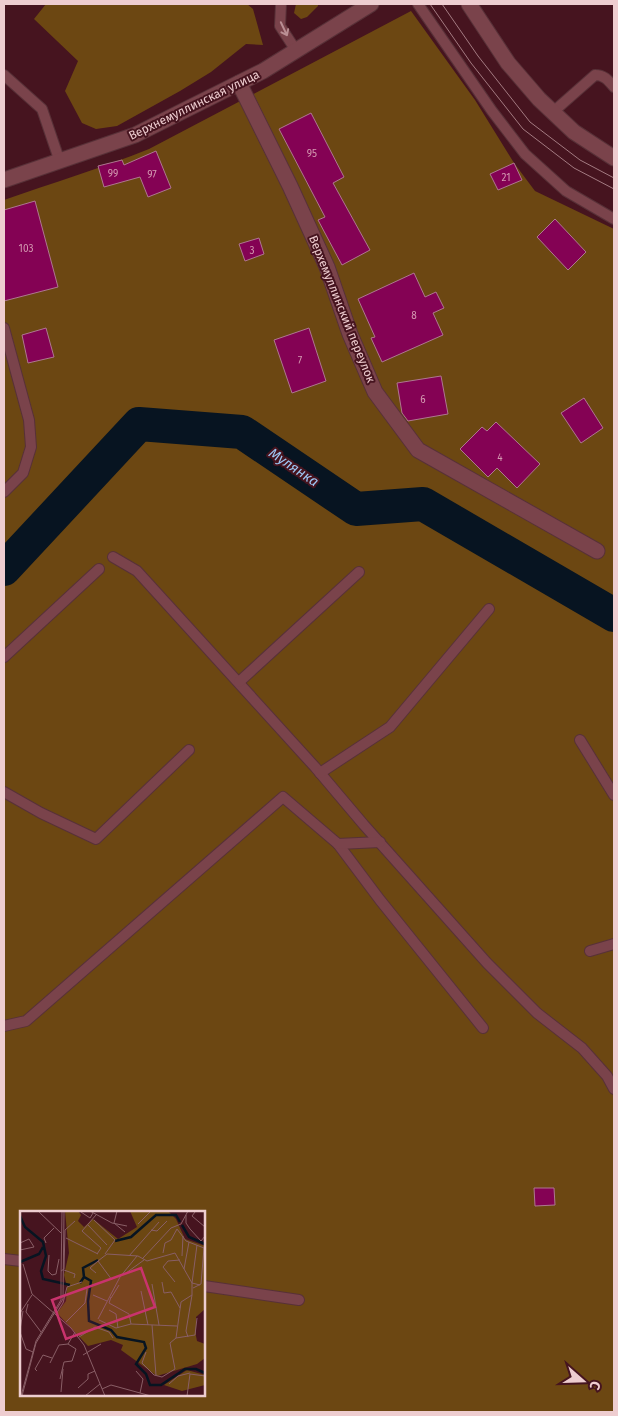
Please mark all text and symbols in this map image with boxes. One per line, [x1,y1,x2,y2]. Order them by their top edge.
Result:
one-way arrow [279,21,289,36]
street label: Верхнемуллинская улица [126,67,262,143]
house number: 95 [307,148,317,160]
house number: 99 [108,168,118,180]
house number: 97 [147,169,157,181]
house number: 21 [501,172,511,184]
street label: Верхемуллинский переулок [306,233,378,385]
house number: 103 [19,243,33,255]
house number: 3 [250,245,255,257]
house number: 8 [411,310,417,322]
house number: 7 [298,355,303,367]
house number: 6 [420,394,426,406]
water label: Мулянка [266,445,322,490]
house number: 4 [497,452,503,464]
inset map [20,1211,205,1396]
north arrow [558,1356,608,1406]
text: С [585,1379,604,1392]

